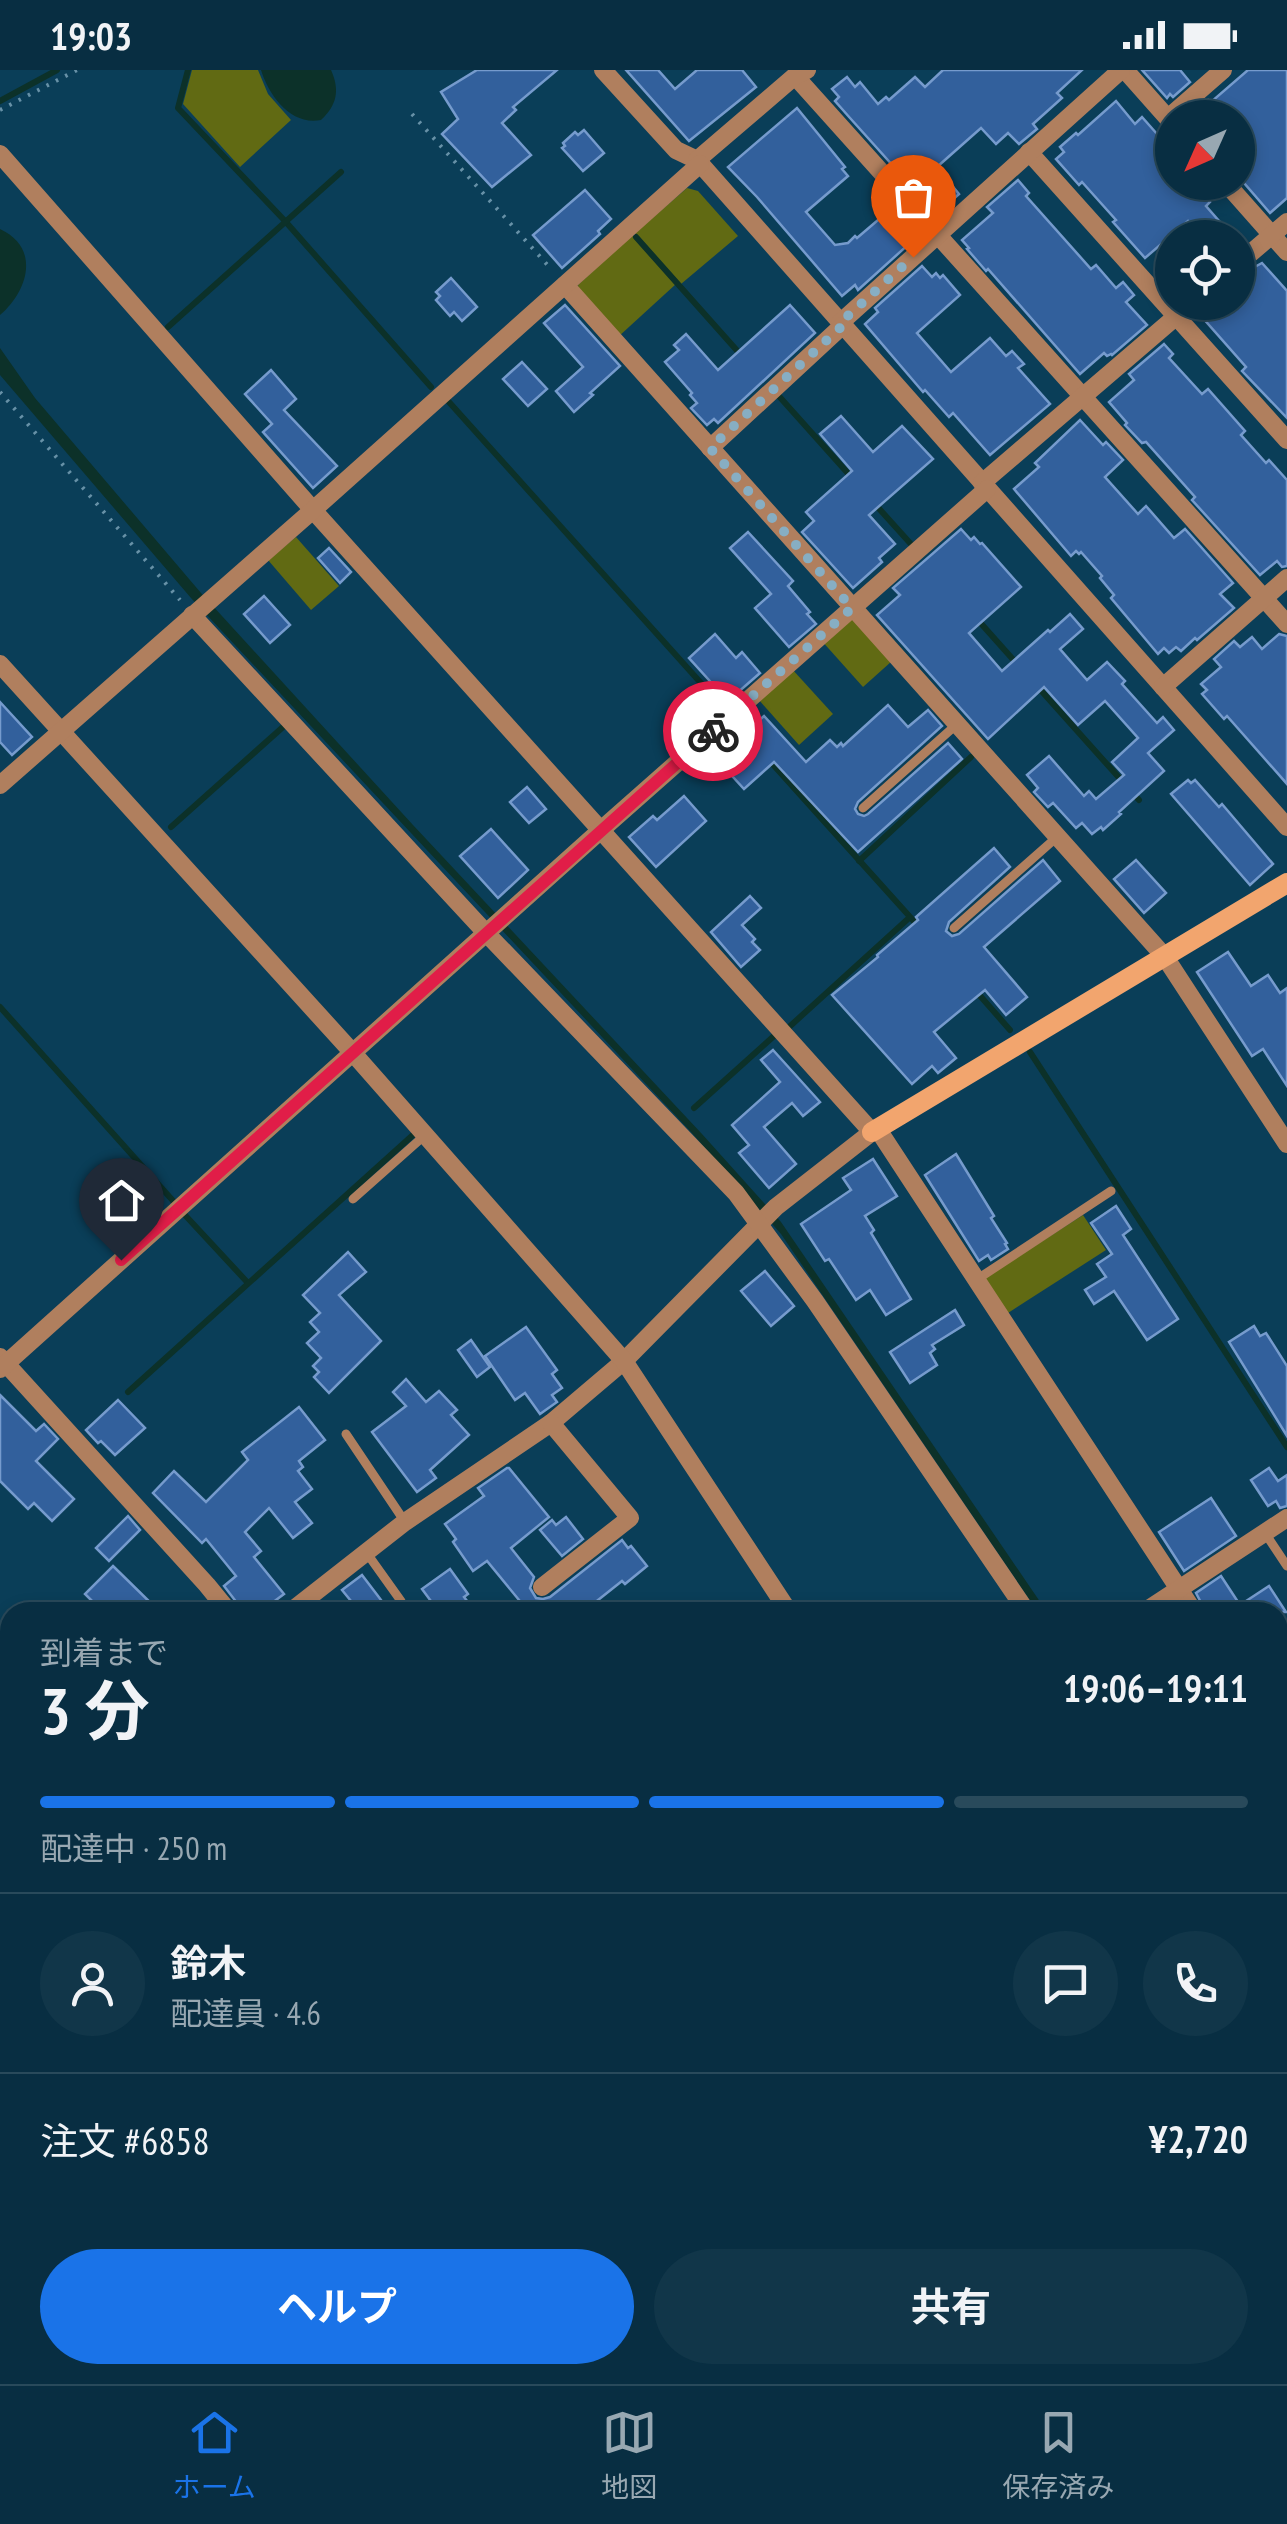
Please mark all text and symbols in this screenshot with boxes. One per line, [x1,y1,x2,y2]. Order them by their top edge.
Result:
text: 19:03 [50,11,132,60]
north arrow [1155,100,1255,200]
map controls [1155,100,1255,320]
pin [871,155,956,258]
icon: bag [886,170,941,225]
button: locate [1155,220,1255,320]
courier [663,681,763,781]
icon: bike [686,704,741,759]
pin [79,1158,164,1261]
icon: home [94,1173,149,1228]
text: 到着まで [40,1631,168,1673]
text: 19:06–19:11 [1063,1663,1248,1712]
text: 3 分 [40,1668,149,1752]
text: 配達中 · 250 m [40,1827,227,1869]
button: person [40,1931,145,2036]
button: chat [1013,1931,1118,2036]
button: phone [1143,1931,1248,2036]
text: 鈴木 [170,1938,246,1987]
text: 配達員 · 4.6 [170,1992,321,2034]
text: ¥2,720 [1149,2114,1248,2163]
text: 注文 #6858 [40,2116,210,2165]
button: ヘルプ [40,2249,634,2364]
button: 共有 [654,2249,1248,2364]
tab: ホーム [173,2405,256,2505]
tab: 地図 [601,2405,657,2505]
tab: 保存済み [1002,2405,1114,2505]

